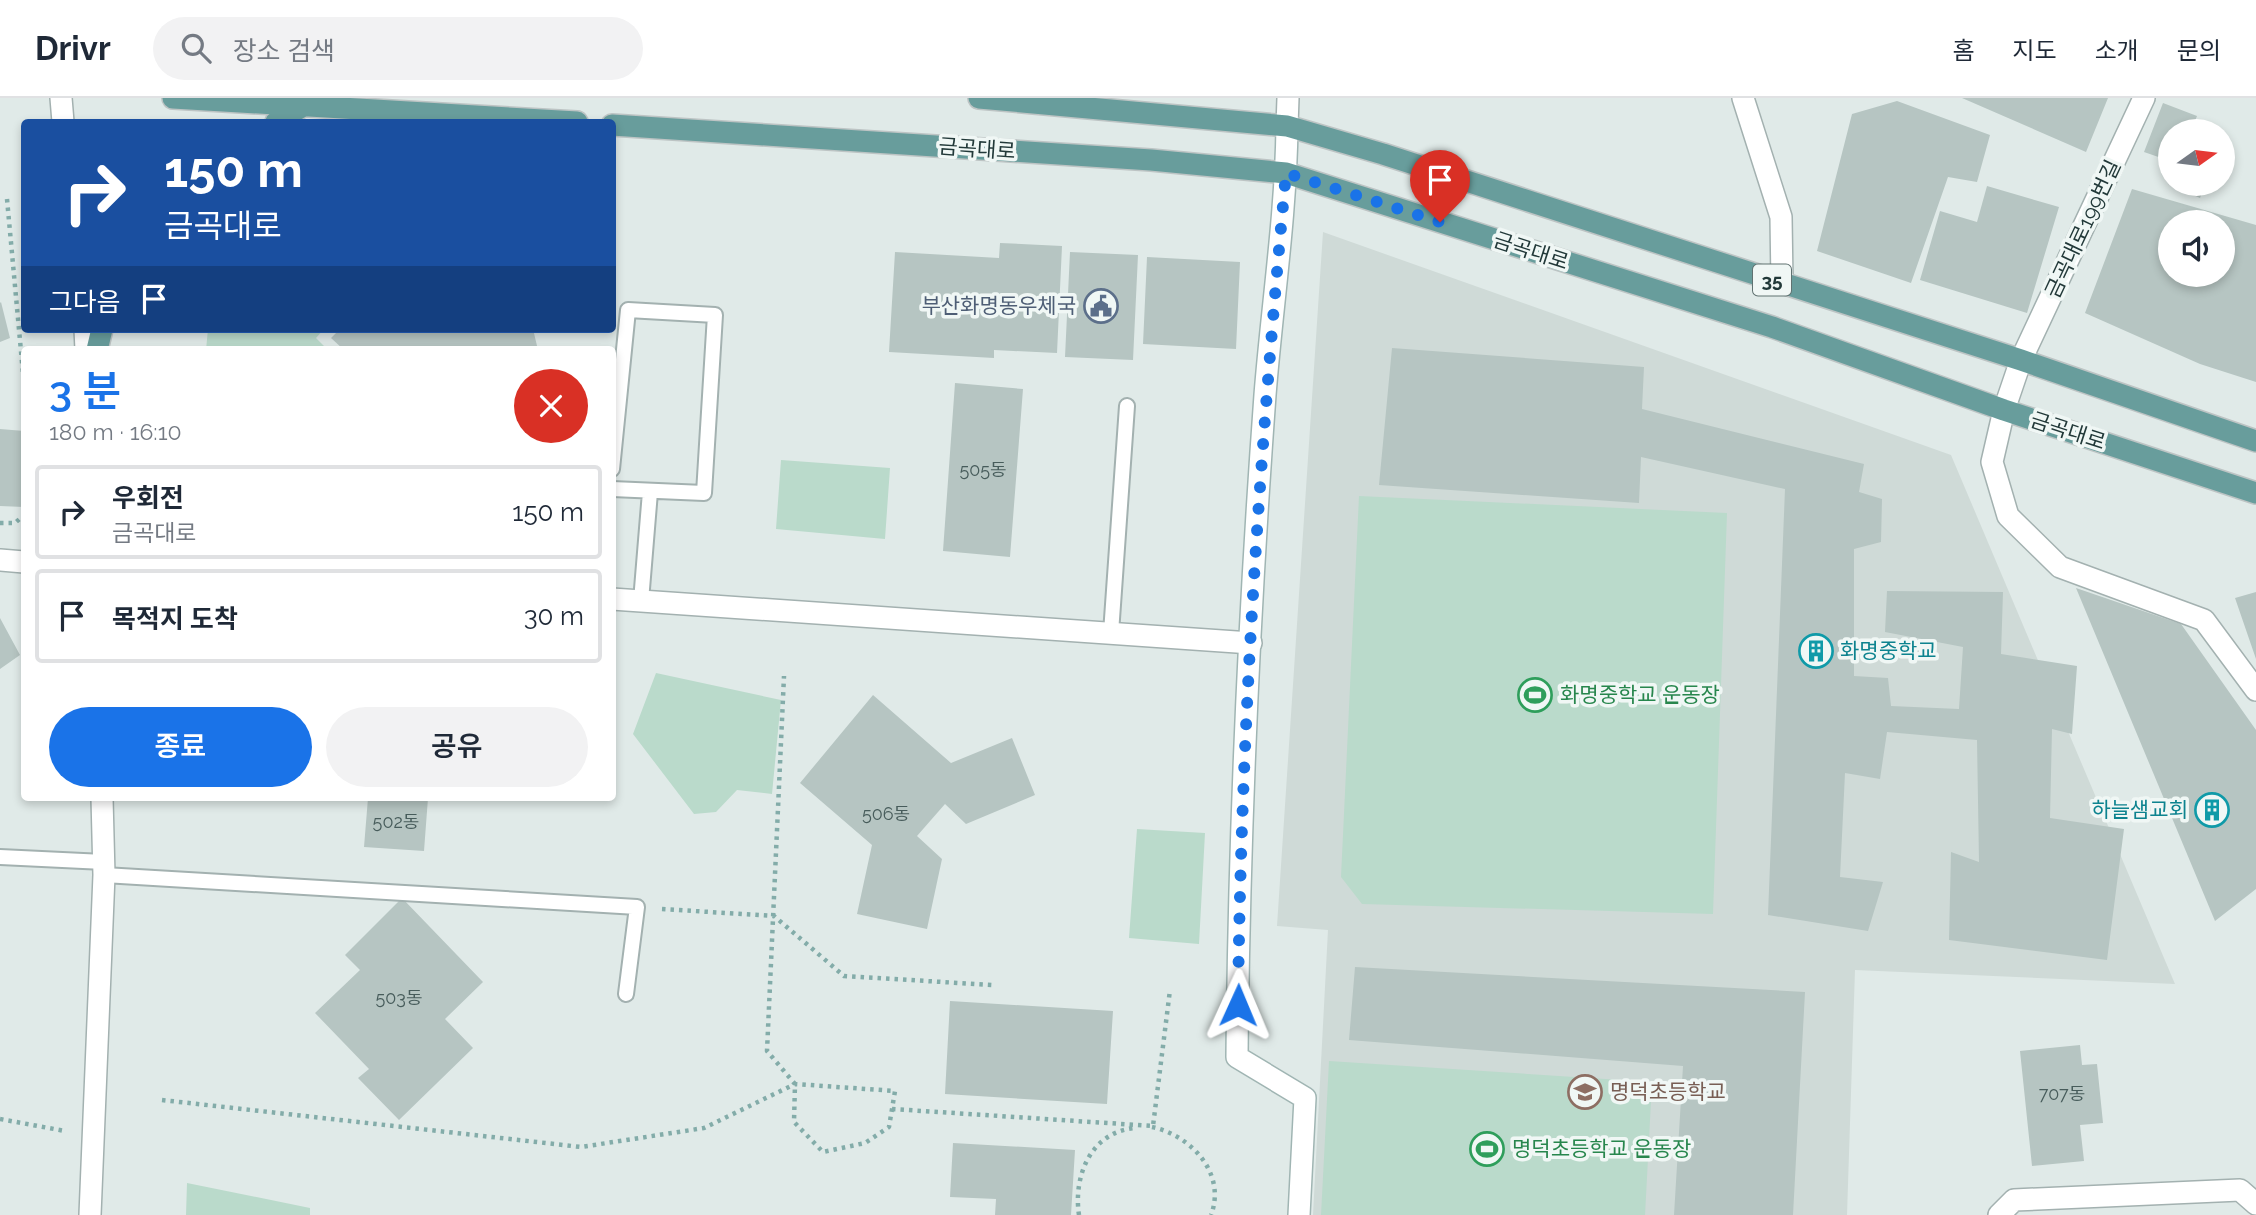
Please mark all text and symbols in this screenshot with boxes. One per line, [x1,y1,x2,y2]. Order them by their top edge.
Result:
search box [153,17,643,80]
text: Drivr [35,29,111,68]
icon: search [177,29,215,67]
text: 장소 검색 [233,36,335,66]
text: 홈 [1952,36,1974,65]
text: 지도 [2012,36,2057,65]
text: 소개 [2095,36,2139,65]
text: 문의 [2177,36,2221,65]
north arrow [2158,119,2235,196]
map controls [2158,119,2235,287]
street label: 금곡대로 [938,133,1016,164]
text: 150 m [164,141,303,198]
icon: right [49,147,140,238]
pin [1410,150,1470,222]
street label: 금곡대로199번길 [2040,156,2125,302]
icon: arrive [1421,161,1459,199]
text: 금곡대로 [164,207,282,244]
button: sound [2158,210,2235,287]
street label: 금곡대로 [1491,227,1572,274]
road number: 35 [1753,264,1791,296]
icon: arrive [135,280,173,318]
text: 그다음 [49,287,121,317]
public building icon: 부산화명동우체국 [1082,287,1120,325]
place label: 부산화명동우체국 [921,293,1076,318]
text: 3 분 [49,367,121,416]
button: close [514,369,588,443]
street label: 금곡대로 [2028,407,2109,454]
text: 180 m · 16:10 [49,418,182,445]
house number: 505동 [959,459,1007,480]
text: 우회전 [112,483,184,513]
icon: right [53,493,91,531]
text: 150 m [512,497,584,527]
text: 금곡대로 [112,519,197,546]
icon: arrive [53,597,91,635]
text: 30 m [524,601,584,631]
text: 목적지 도착 [112,604,238,634]
building icon: 화명중학교 [1797,632,1835,670]
place label: 화명중학교 [1840,638,1937,663]
sports icon: 화명중학교 운동장 [1516,676,1554,714]
place label: 화명중학교 운동장 [1560,682,1720,707]
button: 종료 [49,707,312,787]
button: 공유 [326,707,588,787]
building icon: 하늘샘교회 [2193,791,2231,829]
place label: 하늘샘교회 [2091,797,2188,822]
house number: 506동 [862,803,910,824]
house number: 502동 [373,811,419,832]
position arrow [1201,968,1275,1042]
house number: 503동 [376,987,423,1008]
school or university icon: 명덕초등학교 [1566,1073,1604,1111]
place label: 명덕초등학교 [1610,1079,1726,1104]
house number: 707동 [2039,1083,2085,1104]
sports icon: 명덕초등학교 운동장 [1468,1130,1506,1168]
place label: 명덕초등학교 운동장 [1512,1136,1691,1161]

